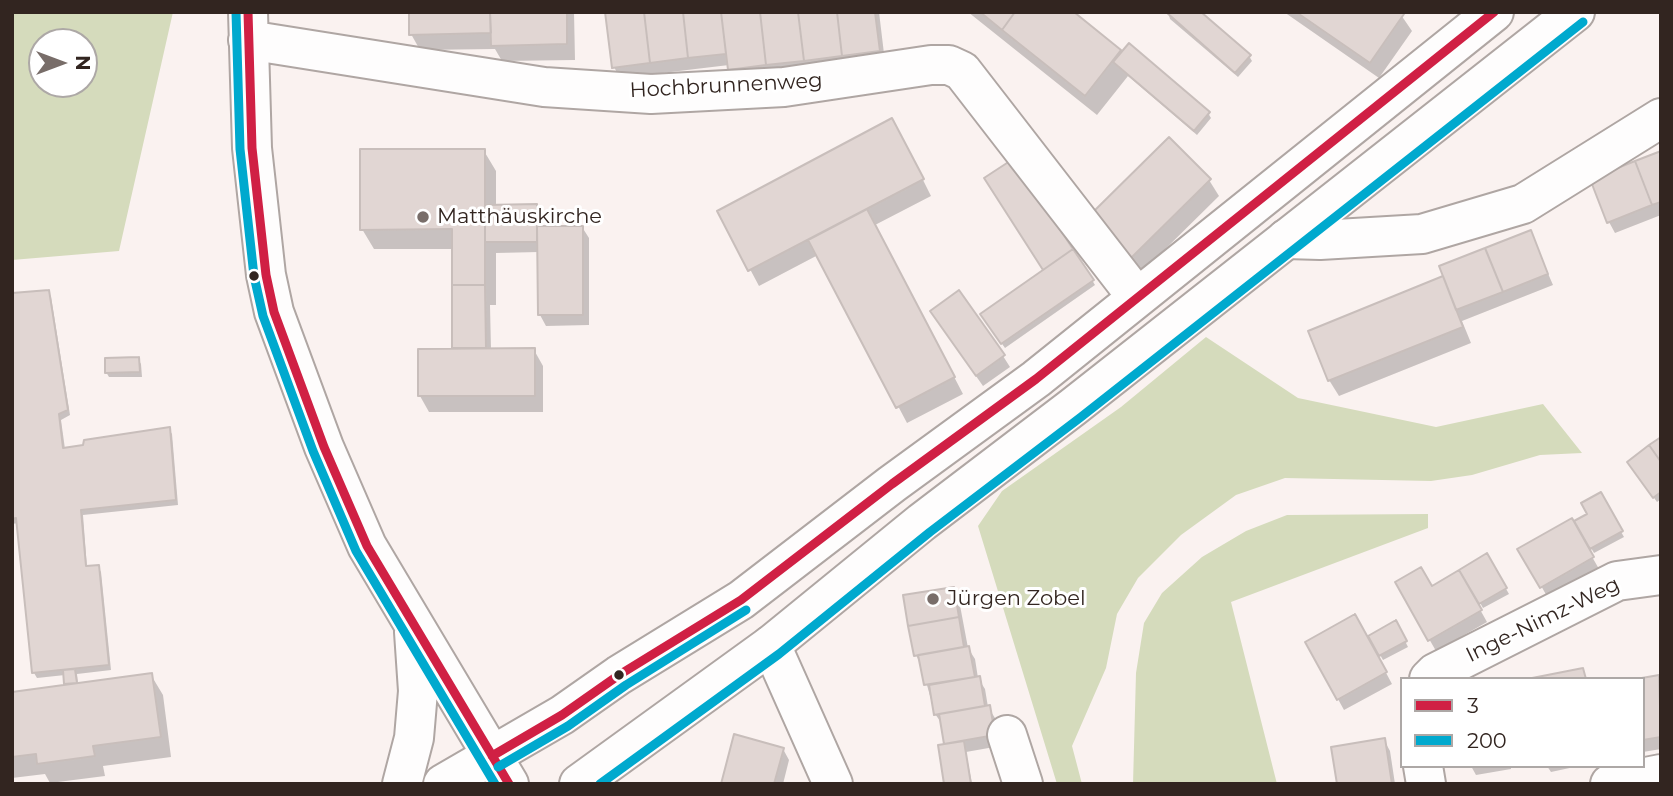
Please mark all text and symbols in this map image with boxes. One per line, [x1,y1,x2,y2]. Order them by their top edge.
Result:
north arrow [28,28,98,98]
text: N [71,55,94,71]
street label: Hochbrunnenweg [629,68,823,104]
place label: Matthäuskirche [437,204,602,230]
marker: Matthäuskirche [415,209,431,225]
unlabelled marker [247,269,261,283]
street label: Inge-Nimz-Weg [1462,572,1624,668]
place label: Jürgen Zobel [947,586,1086,612]
marker: Jürgen Zobel [925,591,941,607]
unlabelled marker [612,668,626,682]
legend [1400,677,1645,768]
text: 3 [1467,693,1479,718]
text: 200 [1467,728,1507,753]

